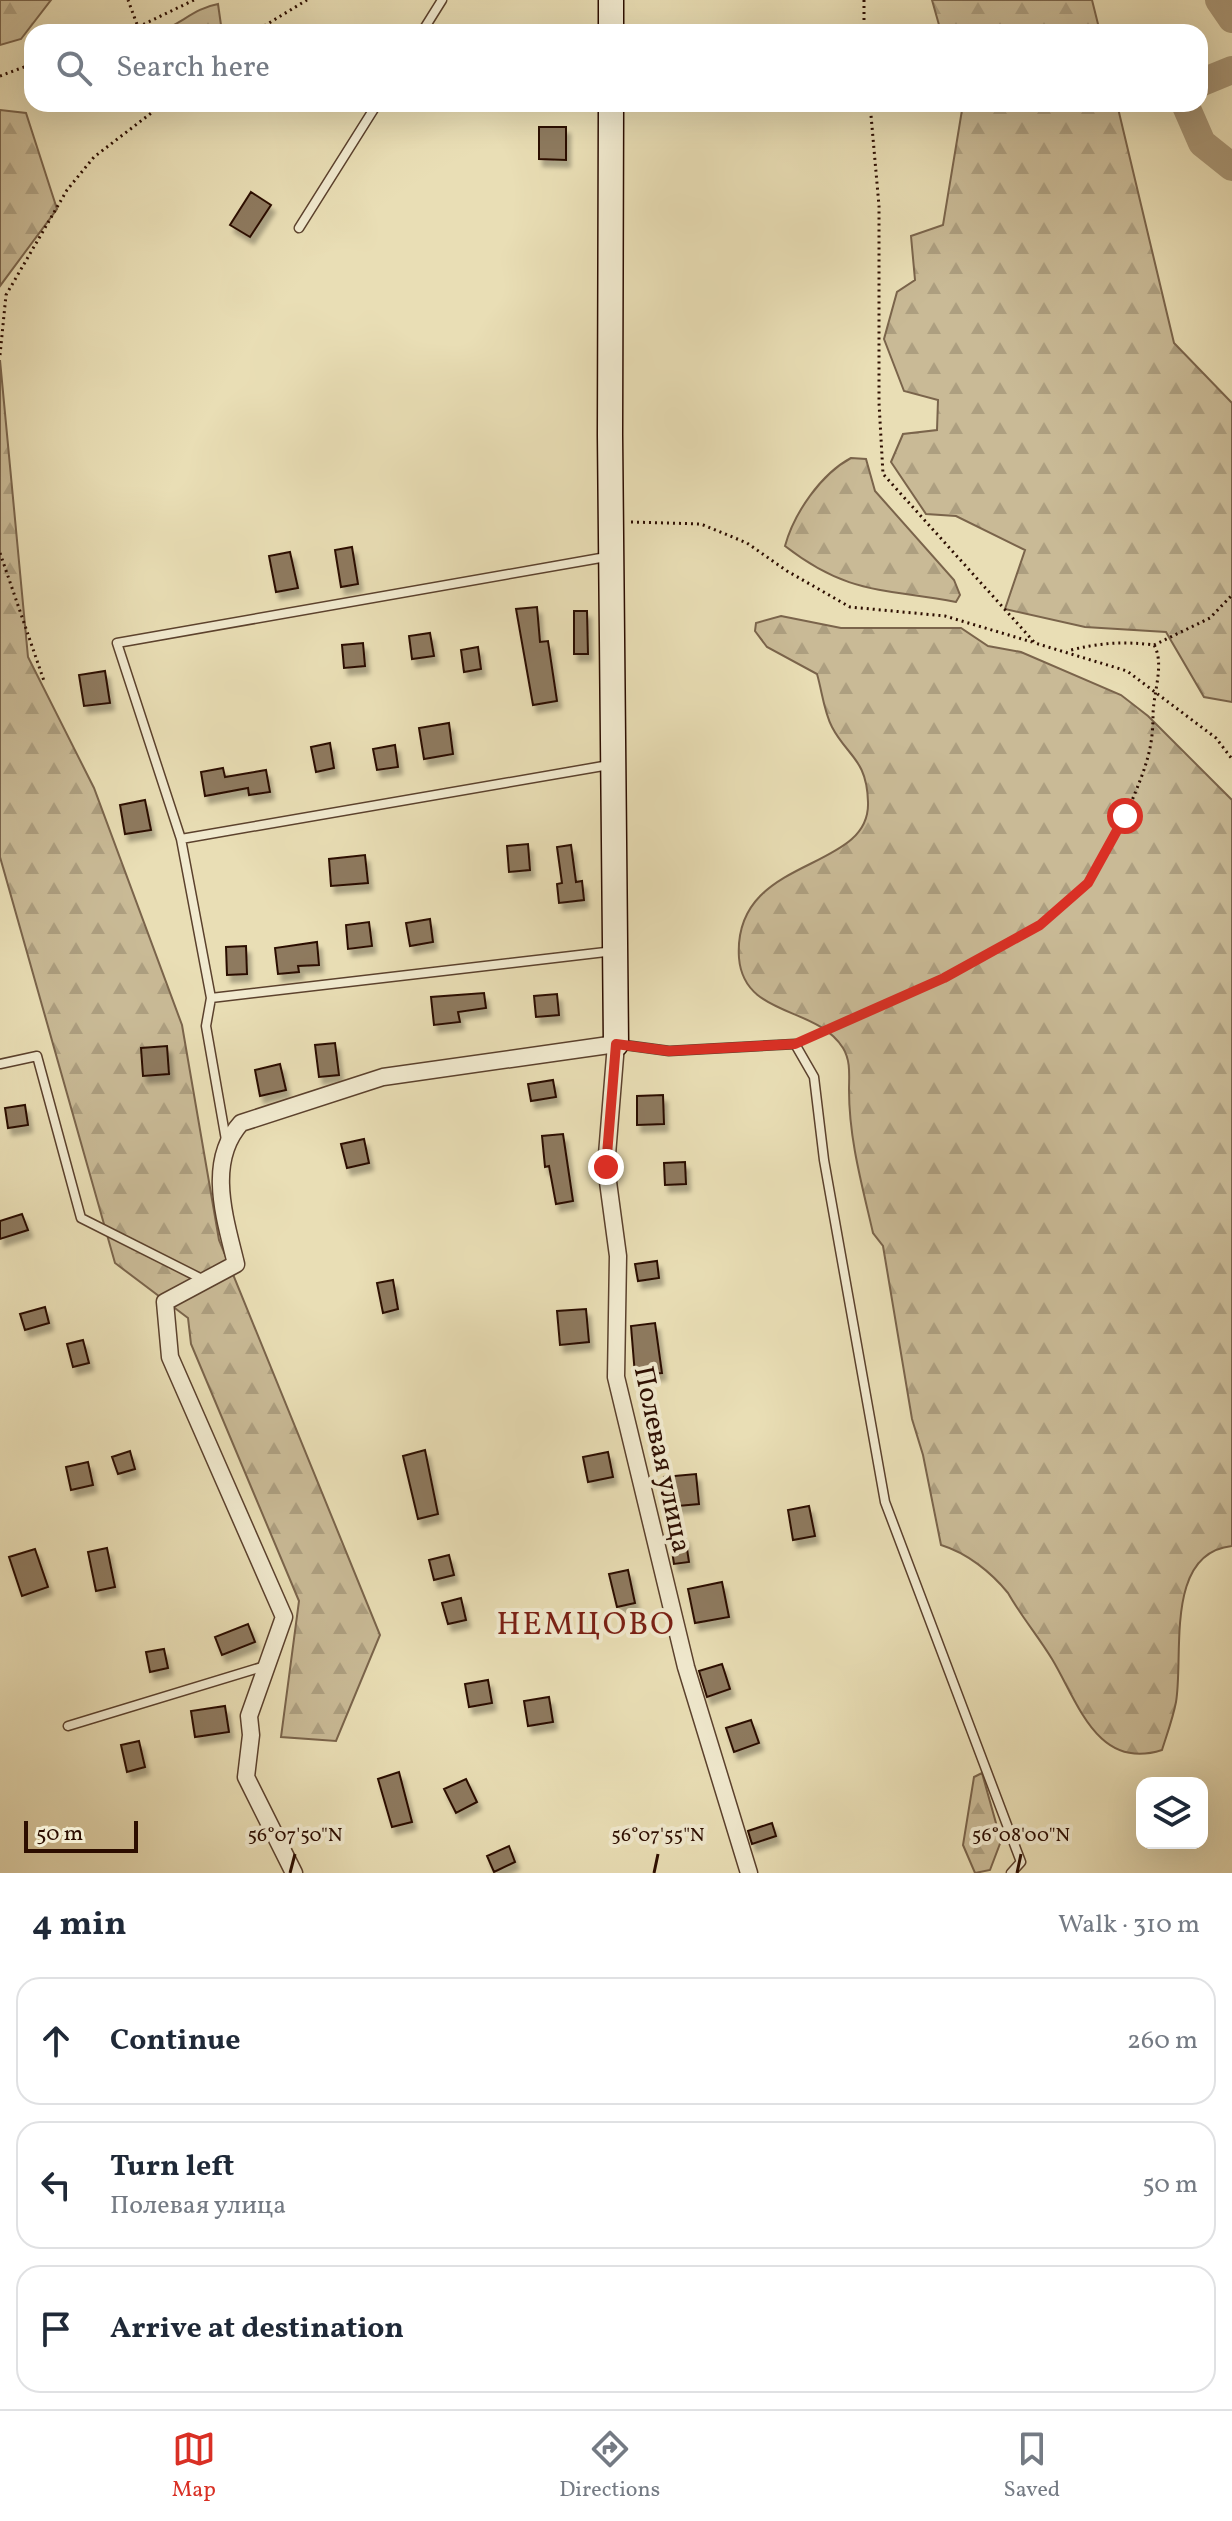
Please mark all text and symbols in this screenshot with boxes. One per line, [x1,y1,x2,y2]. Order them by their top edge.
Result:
search box [24,24,1208,112]
icon: search [52,46,96,90]
text: Search here [116,47,270,89]
route start [1107,798,1143,834]
route end [588,1149,624,1185]
street label: Полевая улица [623,1363,700,1556]
district label: НЕМЦОВО [496,1604,676,1648]
map controls [1136,1777,1208,1849]
button: layers [1136,1777,1208,1849]
scale bar [24,1817,138,1853]
text: 50 m [36,1819,83,1850]
text: 56°07'50"N [247,1822,343,1850]
text: 56°07'55"N [611,1822,705,1850]
text: 56°08'00"N [972,1822,1070,1850]
text: 4 min [32,1902,127,1949]
text: Walk · 310 m [1058,1907,1200,1943]
icon: ahead [34,2019,78,2063]
text: Continue [110,2020,241,2062]
text: 260 m [1127,2023,1198,2059]
text: Turn left [110,2146,234,2188]
icon: left [34,2163,78,2207]
text: 50 m [1142,2167,1198,2203]
text: Полевая улица [110,2188,286,2224]
icon: arrive [34,2307,78,2351]
text: Arrive at destination [110,2308,404,2350]
tab: Map [172,2427,216,2506]
tab: Directions [559,2427,660,2506]
tab: Saved [1004,2427,1060,2506]

